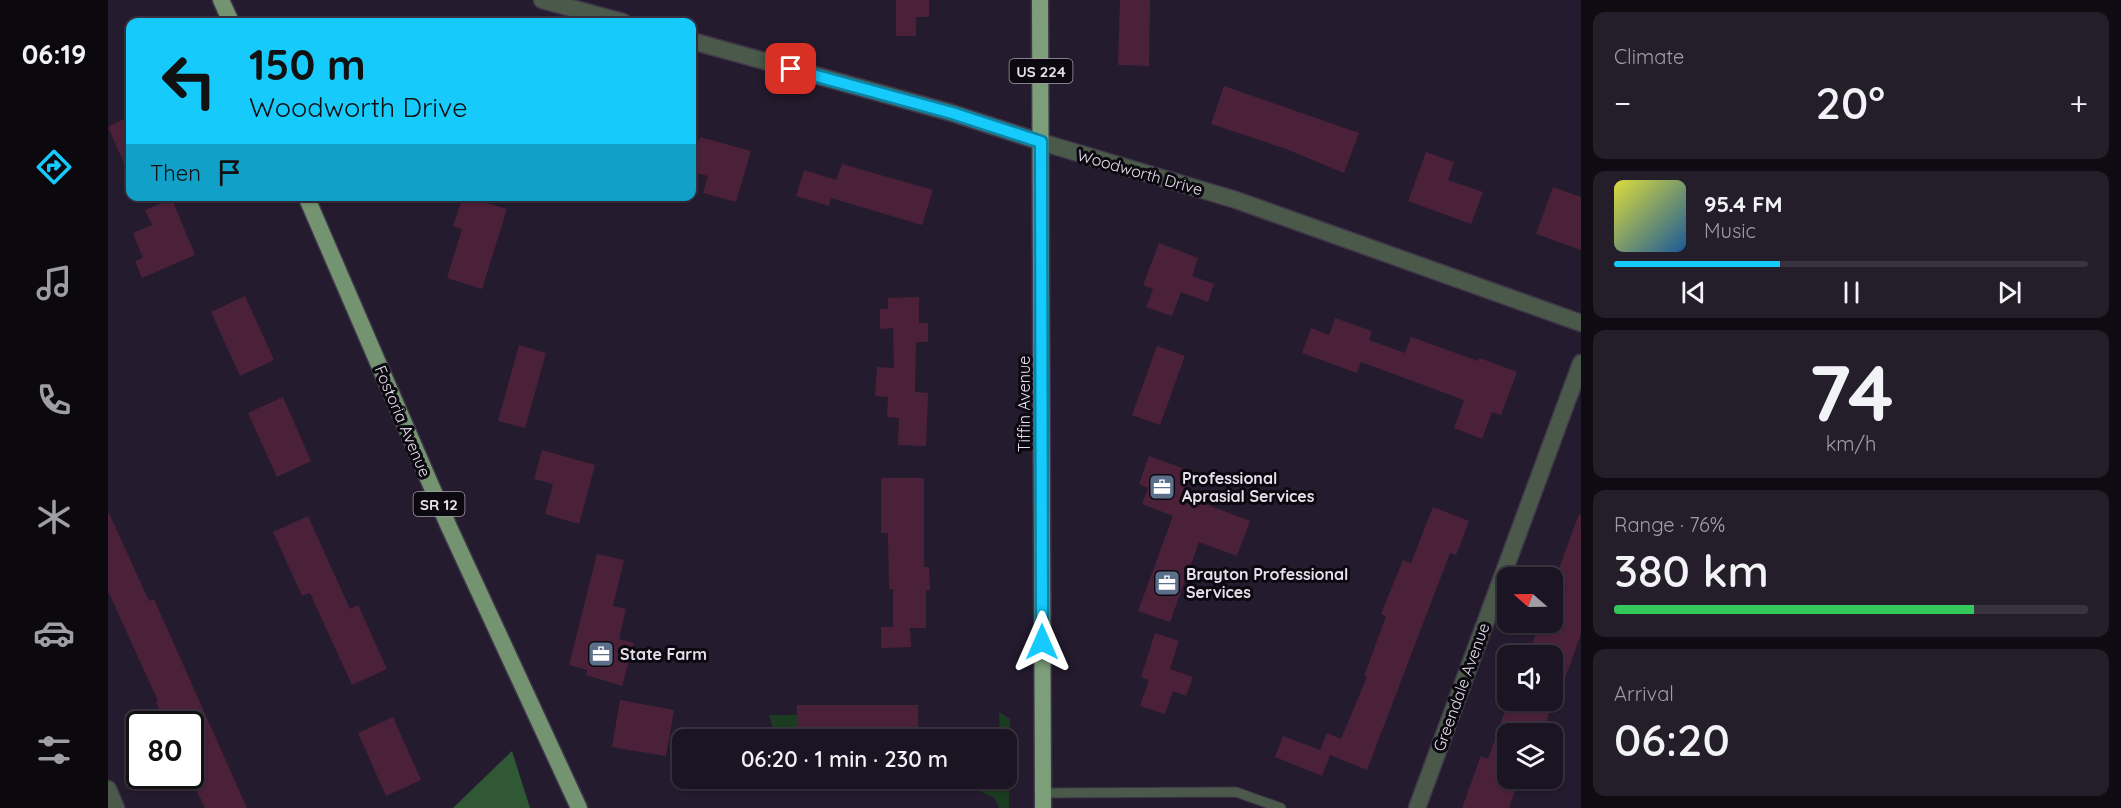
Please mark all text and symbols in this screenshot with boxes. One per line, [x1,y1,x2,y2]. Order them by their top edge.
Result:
text: 06:19 [22,37,86,71]
text: 150 m [249,38,366,91]
icon: left [150,42,228,120]
pin [765,43,816,94]
text: Climate [1614,44,1684,69]
icon: arrive [774,52,807,85]
road number: US 224 [1010,59,1072,83]
text: 20° [1816,74,1885,130]
text: − [1614,82,1631,123]
text: + [2069,82,2088,123]
text: Woodworth Drive [249,90,468,124]
street label: Woodworth Drive [1075,145,1205,199]
icon: directions [33,146,75,188]
icon: arrive [213,156,246,189]
text: Then [150,159,201,187]
text: 95.4 FM [1704,190,1783,218]
text: Music [1704,218,1756,243]
icon: music [33,262,75,304]
icon: previous [1677,276,1710,309]
icon: pause [1835,276,1868,309]
icon: next [1993,276,2026,309]
text: 74 [1808,343,1894,441]
street label: Tiffin Avenue [1014,356,1034,452]
street label: Fostoria Avenue [370,362,436,480]
icon: phone [33,379,75,421]
text: km/h [1826,431,1876,456]
place label: Professional Aprasial Services [1182,468,1315,506]
office icon: Professional Aprasial Services [1147,472,1177,502]
road number: SR 12 [414,492,464,516]
icon: climate [33,496,75,538]
text: Range · 76% [1614,512,1725,537]
text: 380 km [1614,542,1769,598]
place label: Brayton Professional Services [1186,564,1348,602]
north arrow [1497,567,1563,633]
map controls [1497,567,1563,789]
office icon: Brayton Professional Services [1152,568,1182,598]
position arrow [1010,610,1074,674]
icon: car [33,612,75,654]
street label: Greendale Avenue [1428,620,1494,754]
office icon: State Farm [586,639,616,669]
place label: State Farm [620,644,707,664]
button: sound [1497,645,1563,711]
text: Arrival [1614,681,1674,706]
speed limit sign: 80 [126,711,204,789]
text: 06:20 [1614,711,1730,767]
button: layers [1497,723,1563,789]
icon: filters [33,729,75,771]
text: 06:20 · 1 min · 230 m [741,745,948,773]

